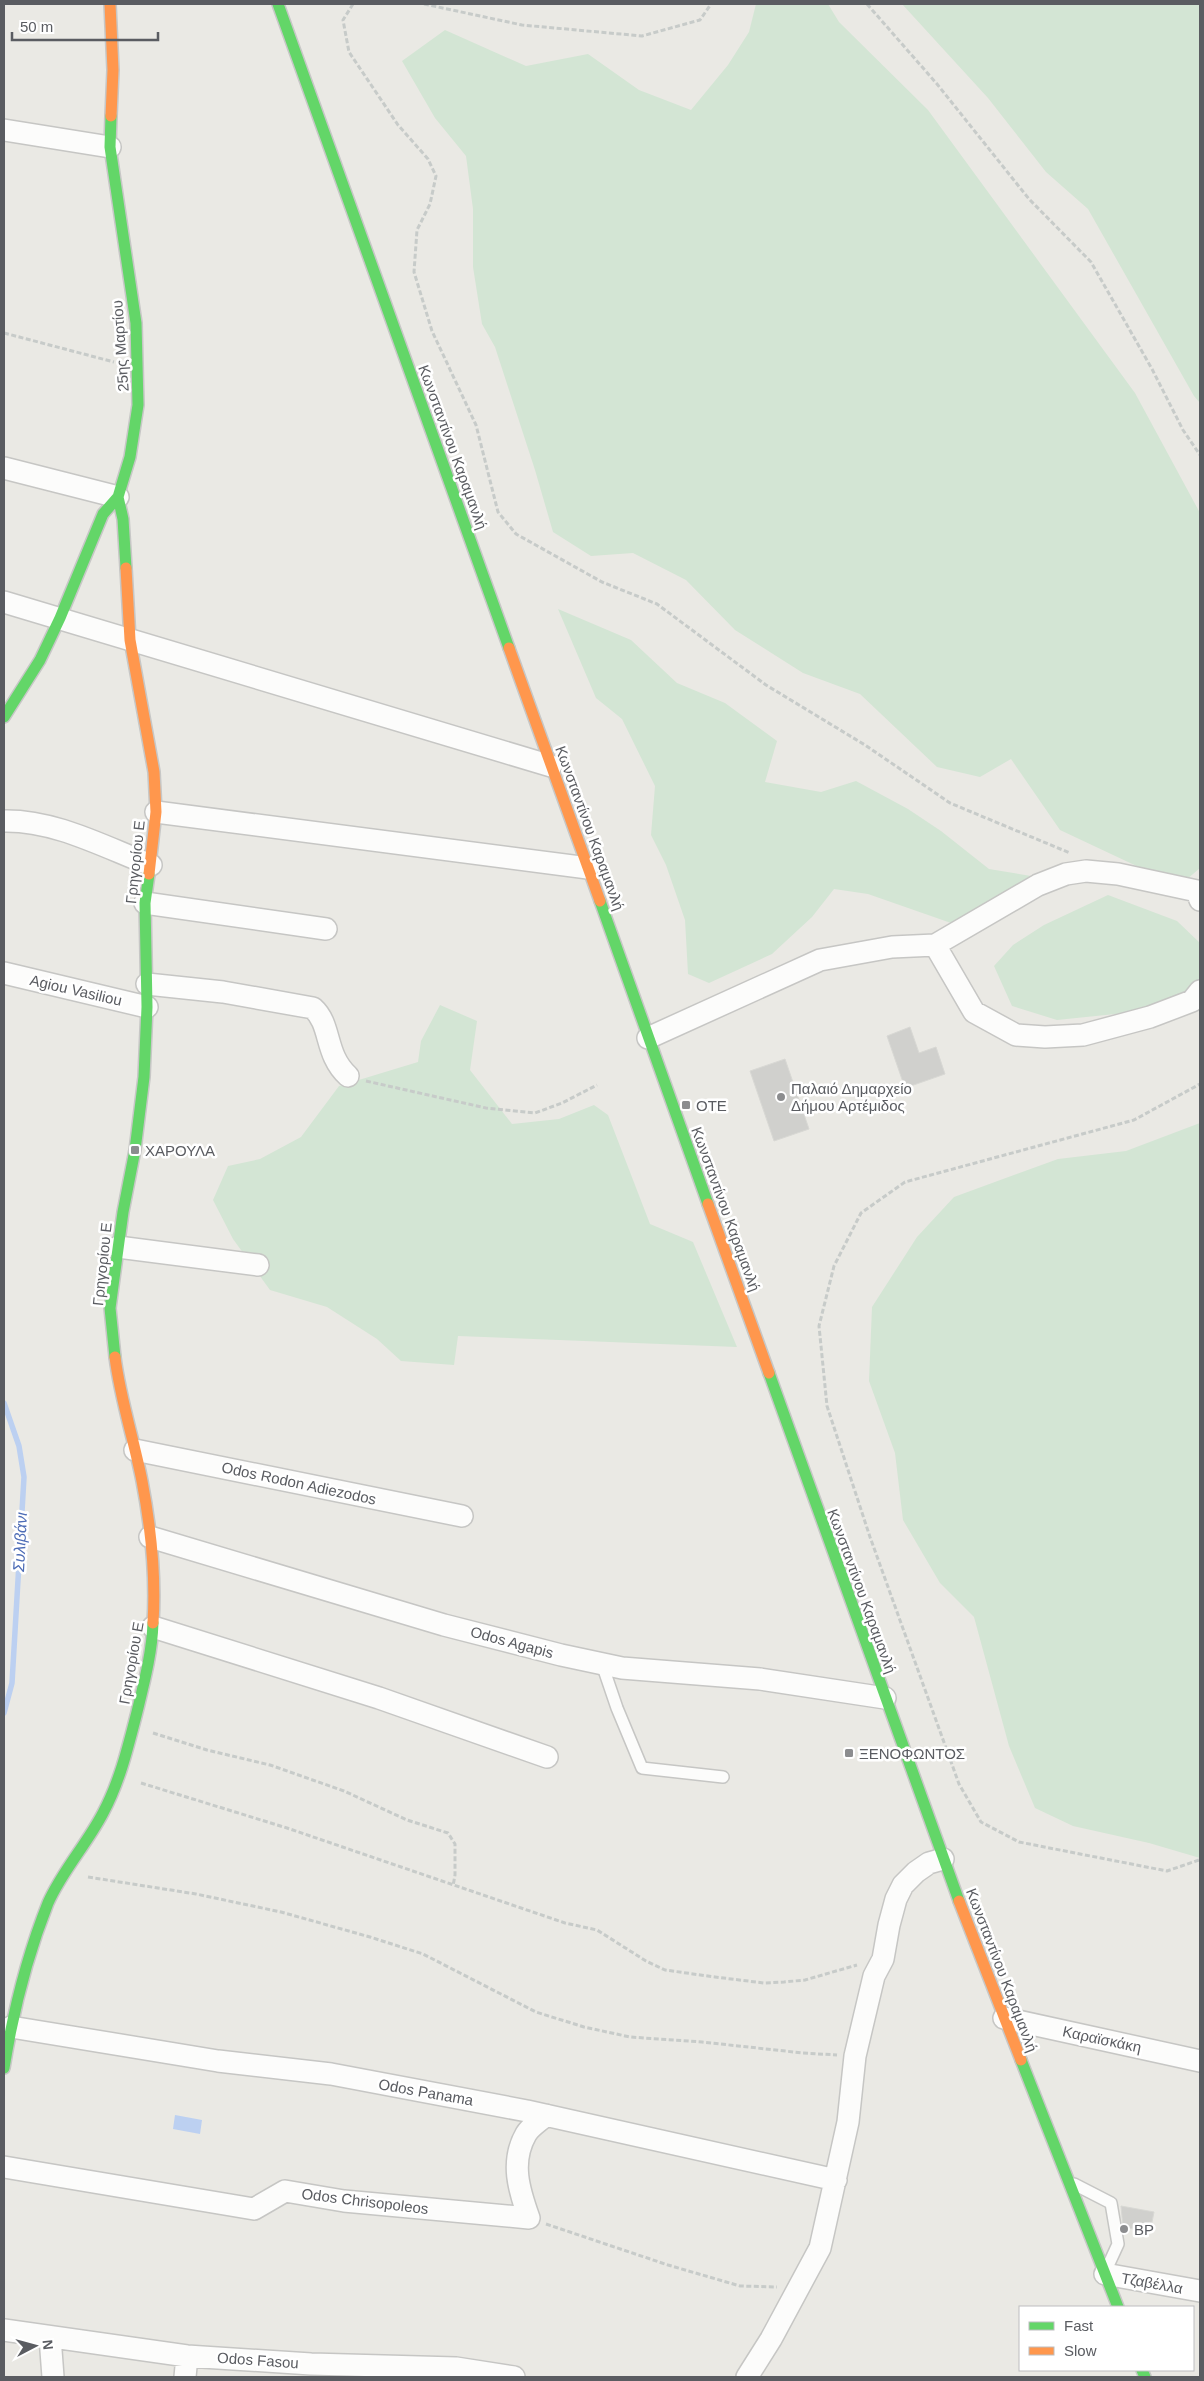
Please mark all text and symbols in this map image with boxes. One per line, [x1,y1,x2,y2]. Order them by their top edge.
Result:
scale bar [12,10,159,42]
text: 50 m [20,18,53,35]
street label: 25ης Μαρτίου [108,300,132,392]
street label: Κωνσταντίνου Καραμανλή [415,362,491,532]
street label: Κωνσταντίνου Καραμανλή [552,743,628,913]
street label: Γρηγορίου Ε [122,820,148,904]
street label: Agiou Vasiliou [28,971,124,1009]
place label: Παλαιό Δημαρχείο Δήμου Αρτέμιδος [791,1080,912,1114]
marker: Παλαιό Δημαρχείο Δήμου Αρτέμιδος [775,1091,787,1103]
place label: ΟΤΕ [696,1097,727,1114]
marker: ΟΤΕ [680,1099,692,1111]
street label: Κωνσταντίνου Καραμανλή [688,1124,764,1294]
place label: ΧΑΡΟΥΛΑ [145,1142,215,1159]
marker: ΧΑΡΟΥΛΑ [129,1144,141,1156]
street label: Γρηγορίου Ε [89,1222,115,1306]
street label: Odos Rodon Adiezodos [220,1458,378,1508]
street label: Κωνσταντίνου Καραμανλή [824,1506,900,1676]
water label: Συλιβάνι [10,1511,30,1573]
street label: Γρηγορίου Ε [115,1620,147,1706]
street label: Odos Agapis [469,1623,555,1661]
place label: ΞΕΝΟΦΩΝΤΟΣ [859,1745,965,1762]
marker: ΞΕΝΟΦΩΝΤΟΣ [843,1747,855,1759]
street label: Κωνσταντίνου Καραμανλή [963,1886,1041,2054]
street label: Καραϊσκάκη [1061,2022,1143,2056]
street label: Odos Panama [377,2075,475,2109]
street label: Odos Chrisopoleos [301,2185,429,2217]
place label: BP [1134,2221,1154,2238]
marker: BP [1118,2223,1130,2235]
street label: Τζαβέλλα [1120,2269,1184,2297]
legend [1019,2306,1194,2371]
text: Fast [1064,2317,1094,2334]
north arrow [10,2321,60,2371]
text: N [39,2339,56,2351]
text: Slow [1064,2342,1097,2359]
street label: Odos Fasou [217,2349,299,2371]

